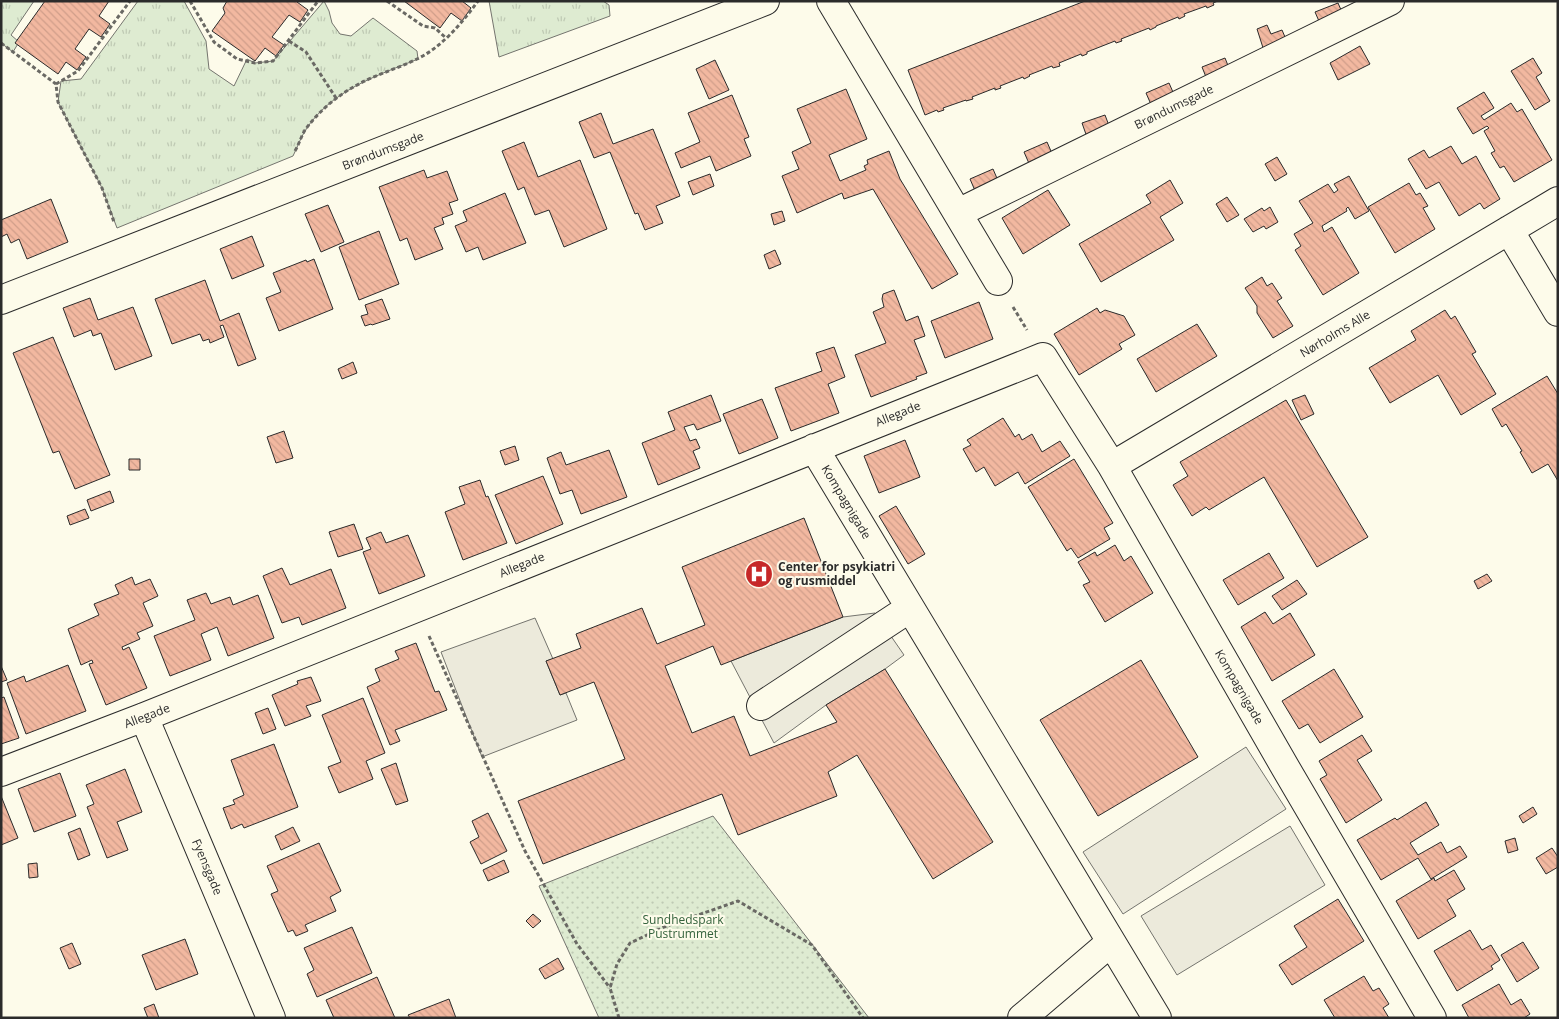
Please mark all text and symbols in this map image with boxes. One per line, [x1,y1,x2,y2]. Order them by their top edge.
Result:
street label: Brøndumsgade [1131,80,1216,133]
street label: Brøndumsgade [340,127,426,174]
street label: Nørholms Alle [1296,306,1373,361]
street label: Allegade [873,397,923,430]
street label: Kompagnigade [818,461,875,542]
street label: Allegade [497,548,547,581]
place label: Center for psykiatri og rusmiddel [778,558,895,589]
hospital icon: Center for psykiatri og rusmiddel [744,559,774,589]
street label: Kompagnigade [1211,646,1268,728]
street label: Allegade [122,699,172,732]
street label: Fyensgade [188,836,227,898]
park label: Sundhedspark Pustrummet [642,911,724,942]

